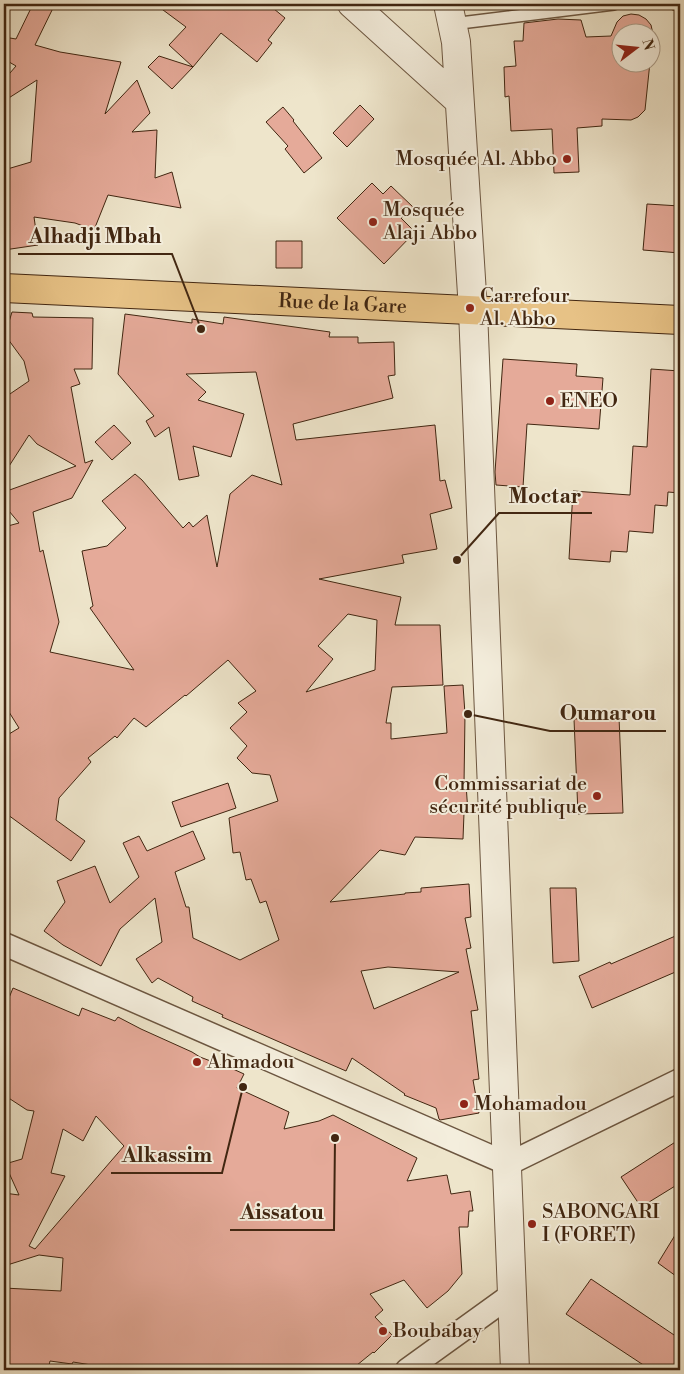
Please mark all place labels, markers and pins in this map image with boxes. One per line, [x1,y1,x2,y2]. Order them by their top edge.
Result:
place label: Mosquée Al. Abbo [396,147,557,172]
marker: Mosquée Al. Abbo [561,153,573,165]
place label: Mosquée Alaji Abbo [382,198,477,246]
marker: Mosquée Alaji Abbo [367,216,379,228]
callout: Alhadji Mbah [18,218,172,254]
place label: Carrefour Al. Abbo [479,284,570,332]
marker: Carrefour Al. Abbo [464,302,476,314]
place label: ENEO [560,389,618,414]
marker: ENEO [544,395,556,407]
callout: Moctar [499,477,592,513]
callout: Oumarou [550,695,666,731]
place label: Commissariat de sécurité publique [429,772,587,820]
marker: Commissariat de sécurité publique [591,790,603,802]
place label: Ahmadou [206,1050,295,1075]
marker: Ahmadou [191,1056,203,1068]
place label: Mohamadou [474,1092,587,1117]
marker: Mohamadou [458,1098,470,1110]
callout: Alkassim [111,1137,222,1173]
callout: Aissatou [230,1194,334,1230]
place label: SABONGARI I (FORET) [542,1200,660,1248]
marker: SABONGARI I (FORET) [526,1218,538,1230]
place label: Boubabay [392,1319,483,1344]
marker: Boubabay [377,1325,389,1337]

